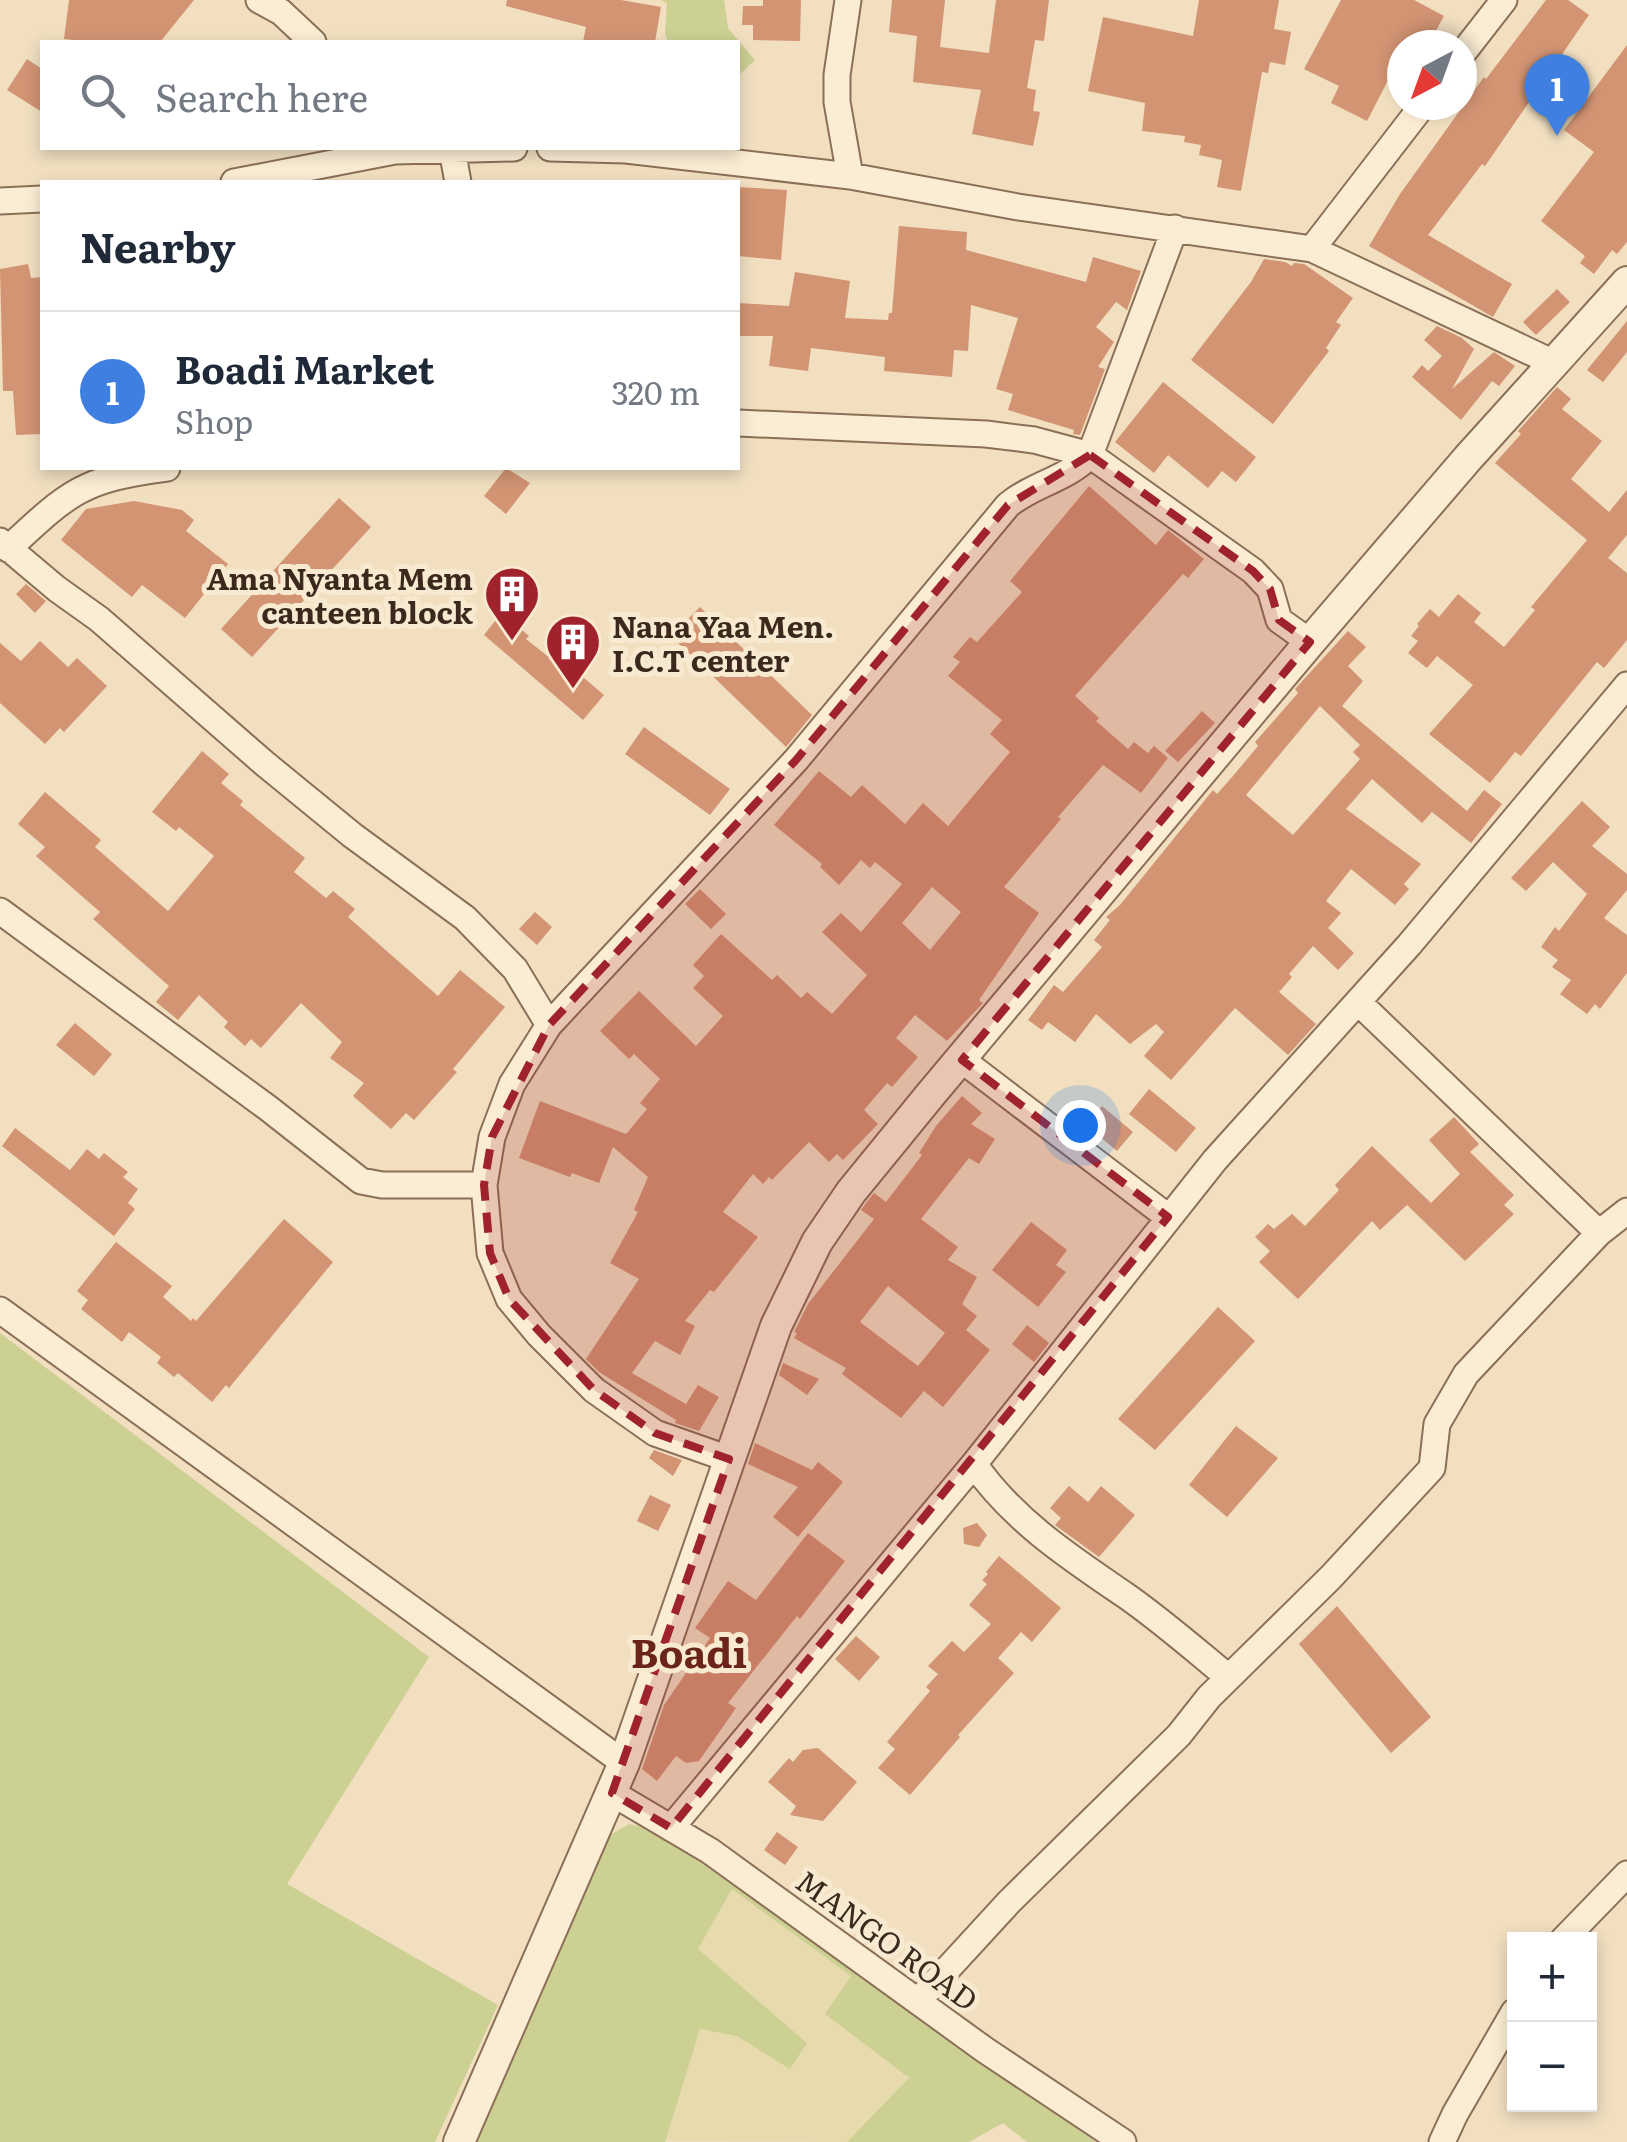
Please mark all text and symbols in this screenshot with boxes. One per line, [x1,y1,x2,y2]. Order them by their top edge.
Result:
north arrow [1387,30,1477,120]
search box [40,40,740,150]
pin: 1 [1524,54,1590,136]
text: Search here [155,67,368,124]
icon: search [75,68,130,123]
text: Nearby [80,214,236,276]
text: Boadi Market [175,339,435,396]
text: 1 [106,367,119,415]
text: 320 m [611,367,700,415]
text: Shop [175,396,253,444]
place label: Ama Nyanta Mem canteen block [206,555,474,633]
building icon: Ama Nyanta Mem canteen block [482,564,542,643]
place label: Nana Yaa Men. I.C.T center [612,603,834,681]
building icon: Nana Yaa Men. I.C.T center [543,612,603,691]
your location [1055,1100,1106,1151]
district label: Boadi [631,1621,747,1680]
street label: MANGO ROAD [788,1858,988,2020]
map controls [1507,1932,1597,2112]
button: + [1507,1932,1597,2022]
button: − [1507,2022,1597,2112]

